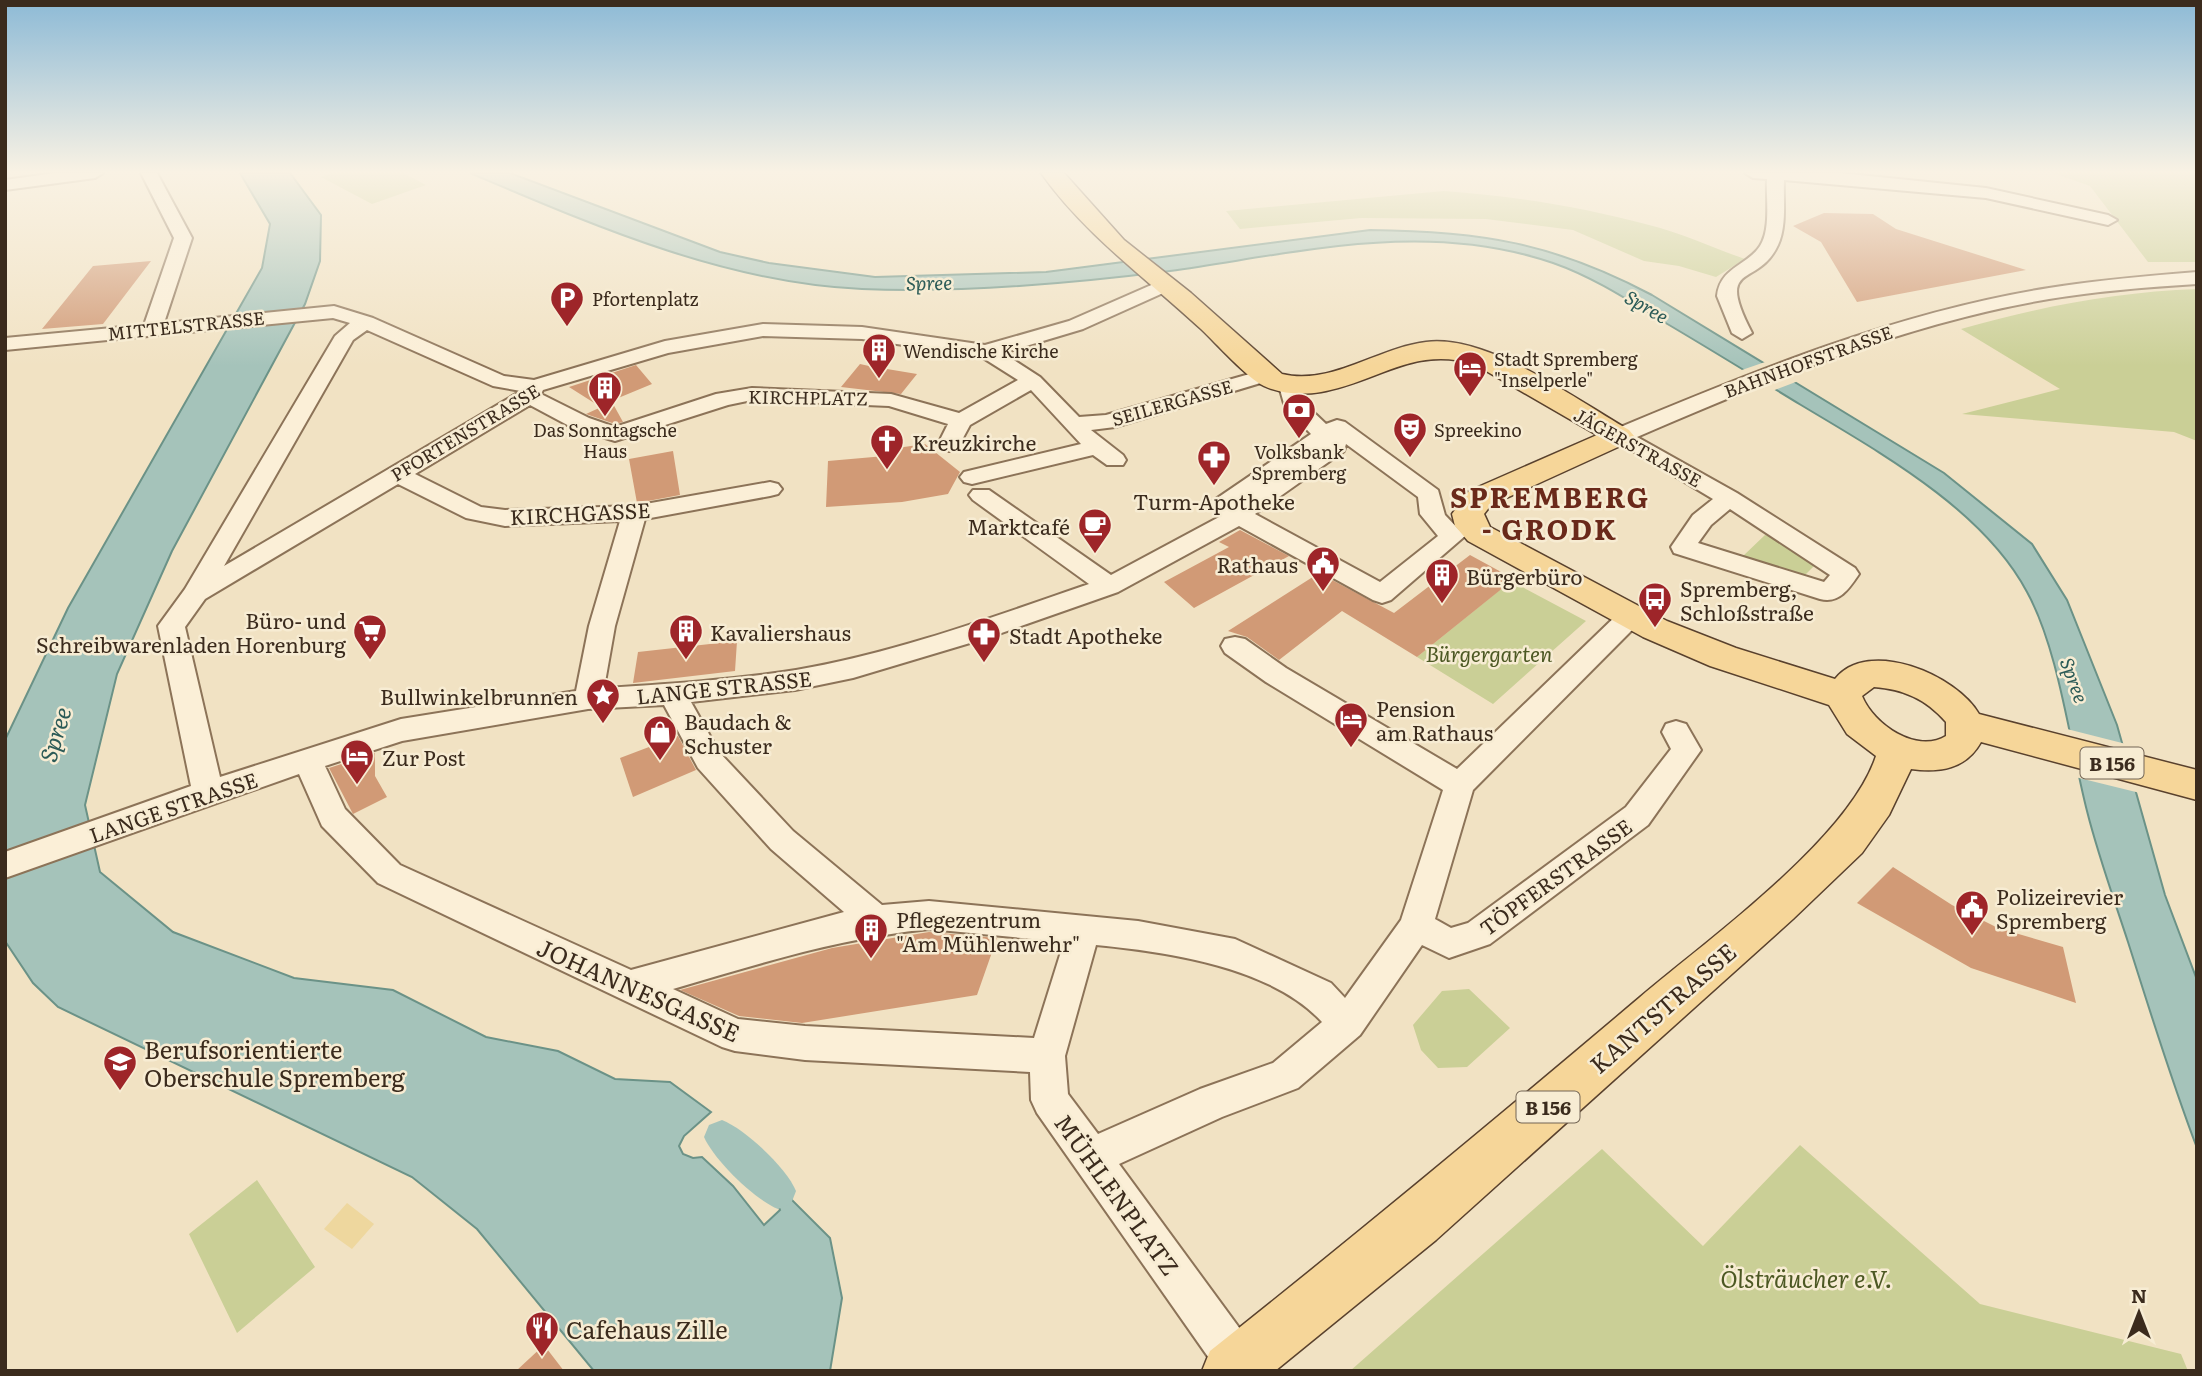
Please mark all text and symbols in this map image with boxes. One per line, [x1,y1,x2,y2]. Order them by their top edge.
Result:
water label: Spree [906,268,952,296]
parking icon: Pfortenplatz [548,279,586,328]
water label: Spree [1620,282,1674,330]
place label: Pfortenplatz [592,285,699,312]
street label: MITTELSTRASSE [106,303,266,347]
street label: BAHNHOFSTRASSE [1720,318,1896,404]
building icon: Wendische Kirche [860,331,898,380]
place label: Wendische Kirche [903,337,1059,364]
place label: Stadt Spremberg "Inselperle" [1494,345,1639,393]
hotel icon: Stadt Spremberg "Inselperle" [1451,349,1489,398]
building icon: Das Sonntagsche Haus [586,369,624,418]
street label: SEILERGASSE [1108,372,1236,432]
street label: PFORTENSTRASSE [385,377,545,487]
street label: KIRCHPLATZ [748,382,868,412]
bank icon: Volksbank Spremberg [1280,391,1318,440]
street label: JÄGERSTRASSE [1569,401,1707,493]
theatre icon: Spreekino [1391,410,1429,459]
place label: Das Sonntagsche Haus [533,416,677,464]
place label: Spreekino [1434,416,1522,443]
church icon: Kreuzkirche [868,422,906,471]
place label: Kreuzkirche [912,426,1036,457]
pharmacy icon: Turm-Apotheke [1195,438,1233,487]
place label: Volksbank Spremberg [1252,438,1347,486]
district label: SPREMBERG - GRODK [1450,475,1650,549]
place label: Turm-Apotheke [1133,485,1295,516]
street label: KIRCHGASSE [509,493,651,531]
cafe icon: Marktcafé [1076,506,1114,555]
place label: Marktcafé [967,510,1070,541]
public building icon: Rathaus [1304,544,1342,593]
place label: Rathaus [1216,548,1298,579]
building icon: Bürgerbüro [1423,556,1461,605]
place label: Bürgerbüro [1466,560,1583,591]
place label: Spremberg, Schloßstraße [1680,572,1814,627]
bus stop icon: Spremberg, Schloßstraße [1636,580,1674,629]
place label: Büro- und Schreibwarenladen Horenburg [36,604,346,659]
supermarket icon: Büro- und Schreibwarenladen Horenburg [351,612,389,661]
building icon: Kavaliershaus [667,612,705,661]
pharmacy icon: Stadt Apotheke [965,615,1003,664]
place label: Kavaliershaus [710,616,851,647]
place label: Stadt Apotheke [1009,619,1163,650]
park label: Bürgergarten [1425,637,1553,668]
water label: Spree [2054,654,2096,706]
street label: LANGE STRASSE [635,661,813,711]
place icon: Bullwinkelbrunnen [584,676,622,725]
place label: Bullwinkelbrunnen [380,680,578,711]
place label: Pension am Rathaus [1376,692,1493,747]
hotel icon: Pension am Rathaus [1332,700,1370,749]
water label: Spree [30,702,78,766]
place label: Baudach & Schuster [684,705,791,760]
shop icon: Baudach & Schuster [641,713,679,762]
hotel icon: Zur Post [338,737,376,786]
place label: Zur Post [382,741,466,772]
road number: B 156 [2080,748,2144,778]
street label: LANGE STRASSE [85,763,261,849]
street label: TÖPFERSTRASSE [1472,810,1638,942]
place label: Polizeirevier Spremberg [1996,880,2123,935]
public building icon: Polizeirevier Spremberg [1953,888,1991,937]
place label: Pflegezentrum "Am Mühlenwehr" [896,903,1080,958]
building icon: Pflegezentrum "Am Mühlenwehr" [852,911,890,960]
street label: JOHANNESGASSE [532,929,746,1049]
street label: KANTSTRASSE [1581,934,1743,1080]
place label: Berufsorientierte Oberschule Spremberg [144,1031,406,1094]
school or university icon: Berufsorientierte Oberschule Spremberg [101,1043,139,1092]
road number: B 156 [1516,1092,1580,1122]
street label: MÜHLENPLATZ [1047,1106,1189,1282]
park label: Ölsträucher e.V. [1720,1260,1892,1295]
north arrow [2104,1278,2174,1348]
text: N [2131,1281,2147,1309]
restaurant icon: Cafehaus Zille [523,1309,561,1358]
place label: Cafehaus Zille [566,1311,728,1346]

